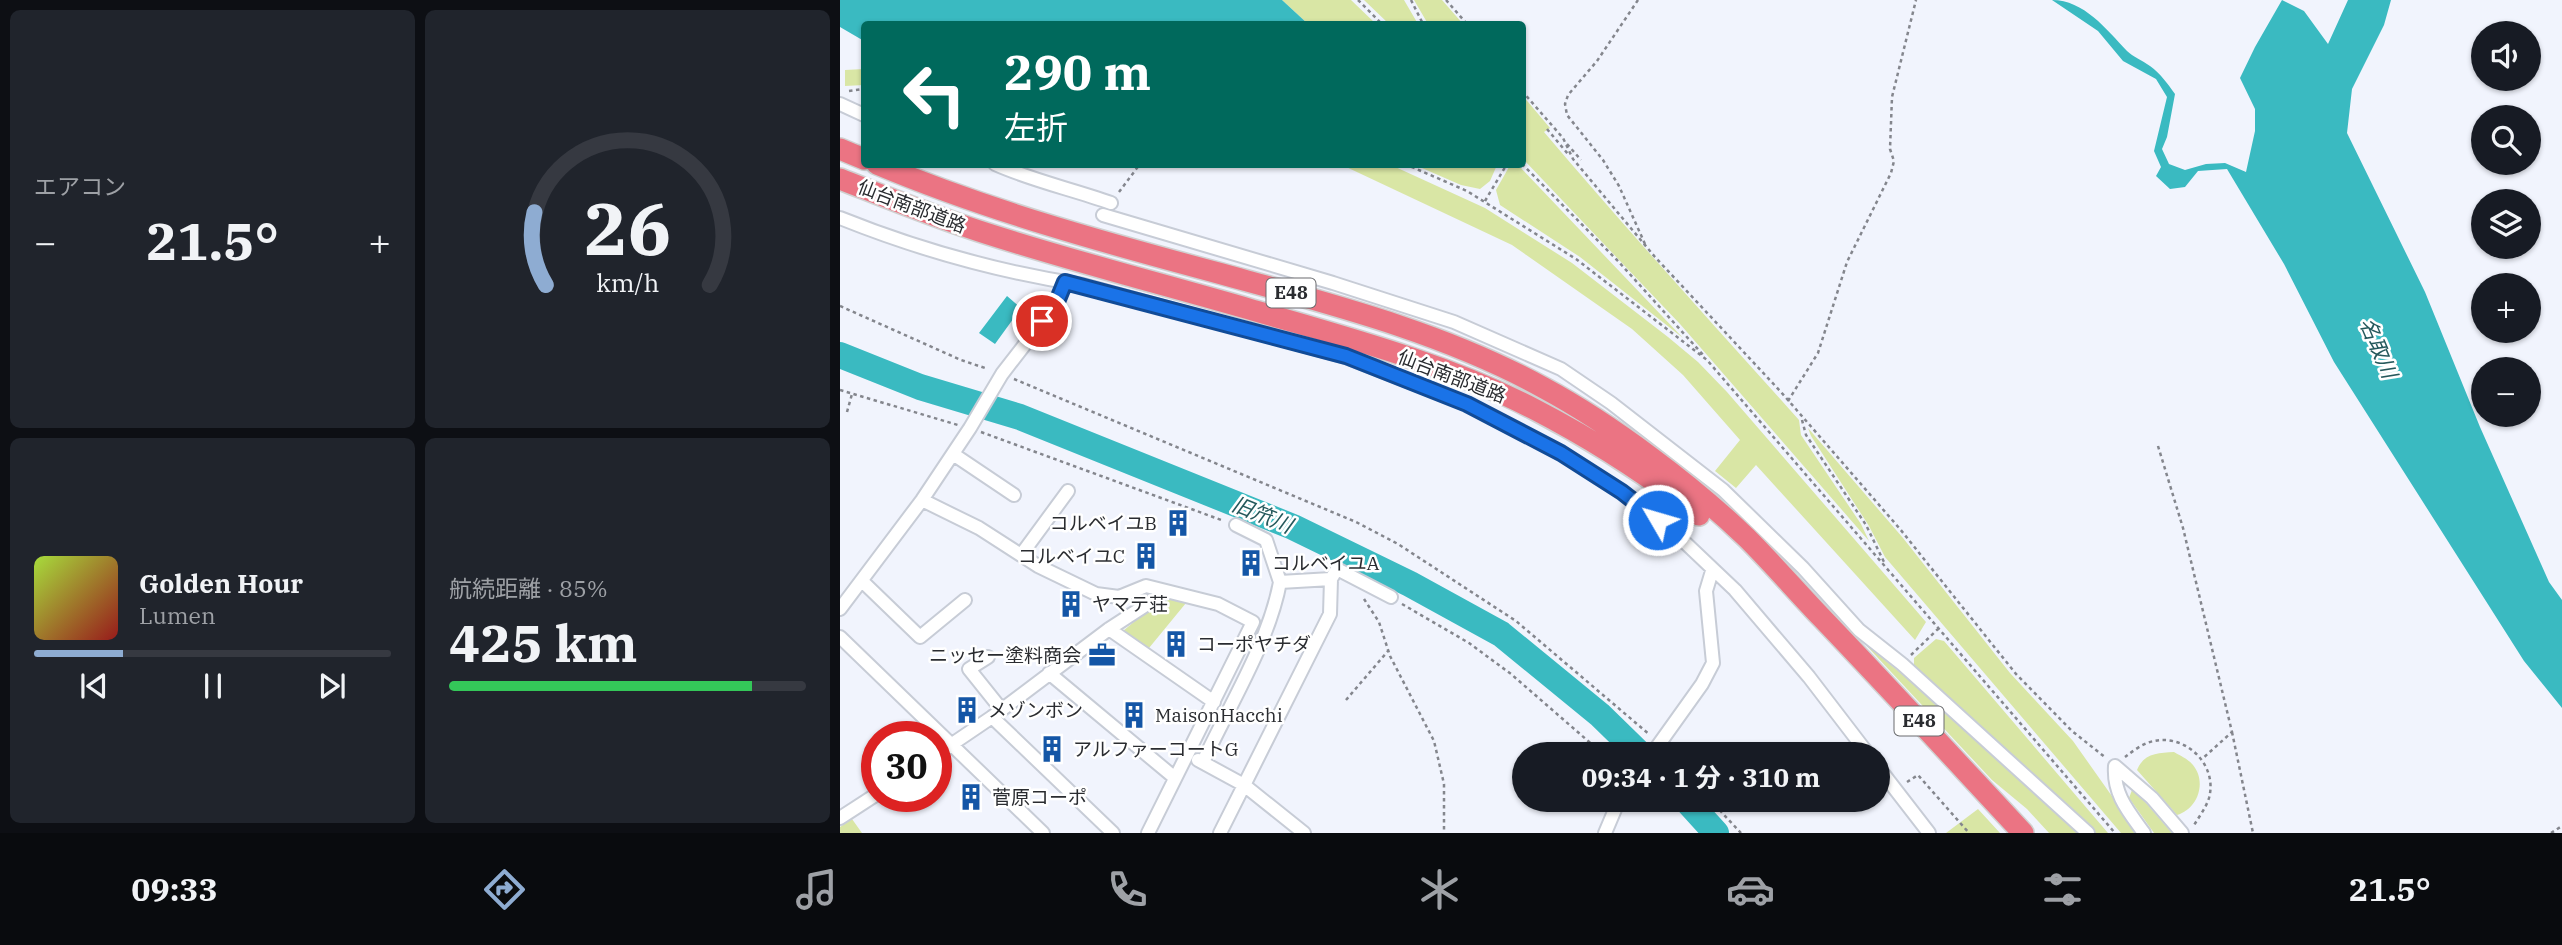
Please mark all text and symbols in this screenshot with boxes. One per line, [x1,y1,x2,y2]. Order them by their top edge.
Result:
map controls [2471,21,2541,427]
button: sound [2471,21,2541,91]
text: 290 m [1004,40,1151,103]
icon: left [889,49,980,140]
button: search [2471,105,2541,175]
text: 左折 [1004,106,1068,148]
text: エアコン [34,171,126,201]
street label: 仙台南部道路 [854,174,970,238]
text: 26 [584,180,671,275]
button: layers [2471,189,2541,259]
text: 21.5° [146,207,279,274]
text: − [34,217,57,266]
text: + [368,217,391,266]
text: km/h [596,266,659,299]
button: + [2471,273,2541,343]
road number: E48 [1266,278,1316,307]
pin [1012,291,1072,351]
icon: arrive [1023,302,1061,340]
water label: 名取川 [2354,313,2405,384]
street label: 仙台南部道路 [1394,344,1510,408]
button: − [2471,357,2541,427]
position arrow [1621,483,1695,557]
water label: 旧笊川 [1228,489,1299,540]
building icon: コルベイユB [1163,508,1193,538]
place label: コルベイユB [1050,511,1157,535]
building icon: コルベイユC [1131,541,1161,571]
place label: コルベイユC [1018,544,1125,568]
building icon: コルベイユA [1236,548,1266,578]
place label: コルベイユA [1272,551,1380,575]
text: Golden Hour [139,566,303,600]
text: 航続距離 · 85% [449,573,608,603]
building icon: ヤマテ荘 [1056,589,1086,619]
place label: ヤマテ荘 [1092,592,1168,616]
text: Lumen [139,600,216,630]
text: 425 km [449,609,638,676]
building icon: コーポヤチダ [1161,629,1191,659]
place label: コーポヤチダ [1197,632,1311,656]
office icon: ニッセー塗料商会 [1087,640,1117,670]
place label: ニッセー塗料商会 [929,643,1081,667]
icon: previous [75,667,113,705]
icon: pause [194,667,232,705]
icon: next [313,667,351,705]
building icon: メゾンボン [952,695,982,725]
place label: メゾンボン [988,698,1083,722]
building icon: MaisonHacchi [1119,700,1149,730]
place label: MaisonHacchi [1155,703,1283,727]
road number: E48 [1894,706,1944,736]
speed limit sign: 30 [861,721,952,812]
building icon: アルファーコートG [1037,734,1067,764]
place label: アルファーコートG [1073,737,1239,761]
text: 09:34 · 1 分 · 310 m [1582,760,1820,794]
building icon: 菅原コーポ [956,782,986,812]
place label: 菅原コーポ [992,785,1087,809]
icon: directions [480,865,529,914]
icon: music [792,865,841,914]
icon: phone [1103,865,1152,914]
icon: climate [1415,865,1464,914]
icon: car [1726,865,1775,914]
icon: filters [2038,865,2087,914]
text: 09:33 [131,868,218,910]
text: 21.5° [2349,868,2431,910]

